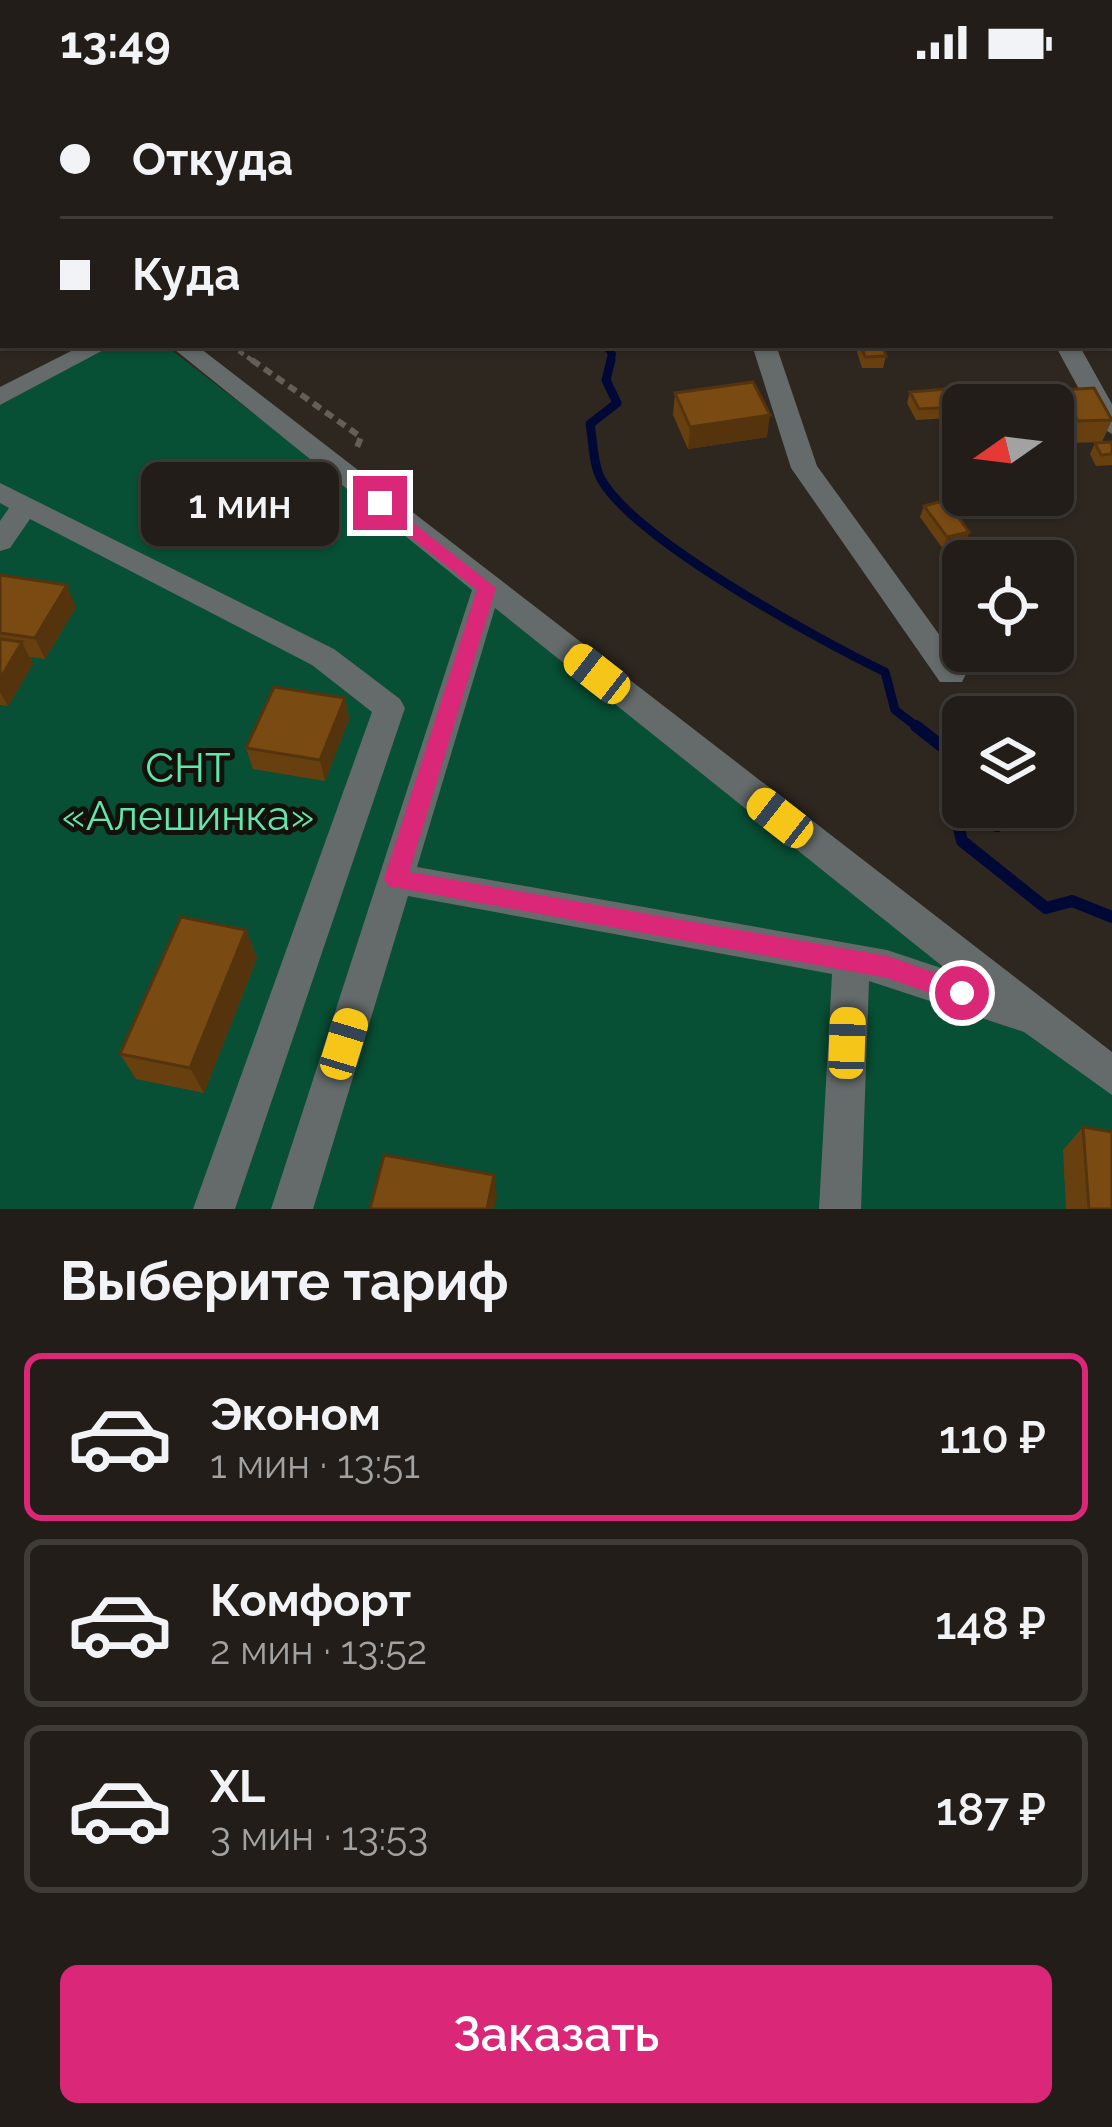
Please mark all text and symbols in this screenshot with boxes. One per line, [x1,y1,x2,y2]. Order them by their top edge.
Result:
text: 13:49 [60,16,171,69]
text: Откуда [132,133,293,186]
text: Куда [132,248,240,301]
north arrow [942,384,1074,516]
map controls [942,384,1074,828]
callout: 1 мин [140,461,338,545]
route end [353,476,407,530]
text: 1 мин [189,481,291,527]
button: locate [942,540,1074,672]
car [558,638,636,710]
button: layers [942,696,1074,828]
park label: СНТ «Алешинка» [62,743,314,840]
car [741,782,819,854]
route start [935,966,989,1020]
car [316,1004,372,1084]
car [828,1006,866,1080]
text: Выберите тариф [60,1249,508,1313]
icon: car [66,1383,174,1491]
text: Эконом [210,1388,381,1441]
text: 110 ₽ [939,1411,1046,1464]
text: 1 мин · 13:51 [210,1441,420,1487]
icon: car [66,1569,174,1677]
text: Комфорт [210,1574,411,1627]
text: 148 ₽ [935,1597,1046,1650]
text: 2 мин · 13:52 [210,1627,427,1673]
icon: car [66,1755,174,1863]
text: XL [210,1760,265,1813]
text: 187 ₽ [936,1783,1046,1836]
text: 3 мин · 13:53 [210,1813,428,1859]
button: Заказать [60,1965,1052,2103]

